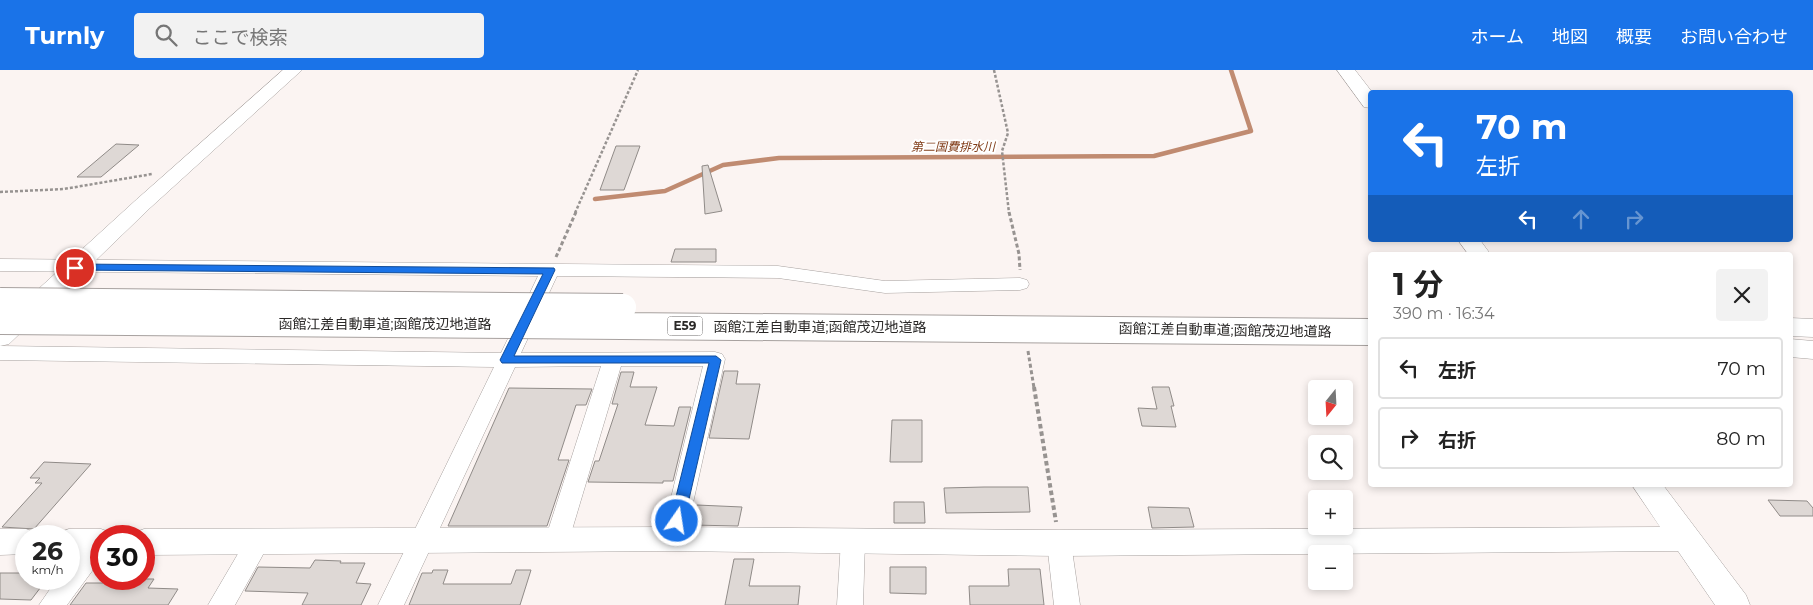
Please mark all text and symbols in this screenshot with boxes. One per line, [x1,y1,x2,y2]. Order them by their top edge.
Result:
search box [134,13,484,58]
text: Turnly [25,21,104,50]
icon: search [152,21,180,49]
text: ここで検索 [192,26,287,49]
text: ホーム [1471,26,1524,48]
text: 地図 [1552,26,1588,48]
text: 概要 [1616,26,1652,48]
text: お問い合わせ [1680,26,1788,48]
text: 70 m [1476,105,1567,148]
icon: left [1393,110,1458,175]
water label: 第二国費排水川 [911,139,997,154]
text: 左折 [1476,153,1520,180]
icon: left [1514,205,1542,233]
icon: ahead [1567,205,1595,233]
icon: right [1620,205,1648,233]
pin [54,247,96,289]
icon: arrive [61,254,89,282]
text: 1 分 [1393,266,1443,303]
button: close [1716,269,1768,321]
text: 390 m · 16:34 [1393,304,1494,323]
street label: 函館江差自動車道;函館茂辺地道路 [279,315,491,333]
road number: E59 [668,317,702,336]
street label: 函館江差自動車道;函館茂辺地道路 [714,318,926,336]
street label: 函館江差自動車道;函館茂辺地道路 [1118,319,1332,341]
icon: left [1395,354,1423,382]
text: 70 m [1717,357,1766,380]
text: 左折 [1438,359,1476,382]
north arrow [1308,380,1352,425]
map controls [1308,380,1353,590]
icon: right [1395,424,1423,452]
text: 80 m [1716,427,1766,450]
text: 右折 [1438,429,1476,452]
button: search [1308,435,1353,480]
button: + [1308,490,1353,535]
position arrow [650,494,702,546]
speed limit sign: 30 [90,525,155,590]
text: 26 [32,536,63,566]
button: − [1308,545,1353,590]
text: km/h [31,562,64,577]

